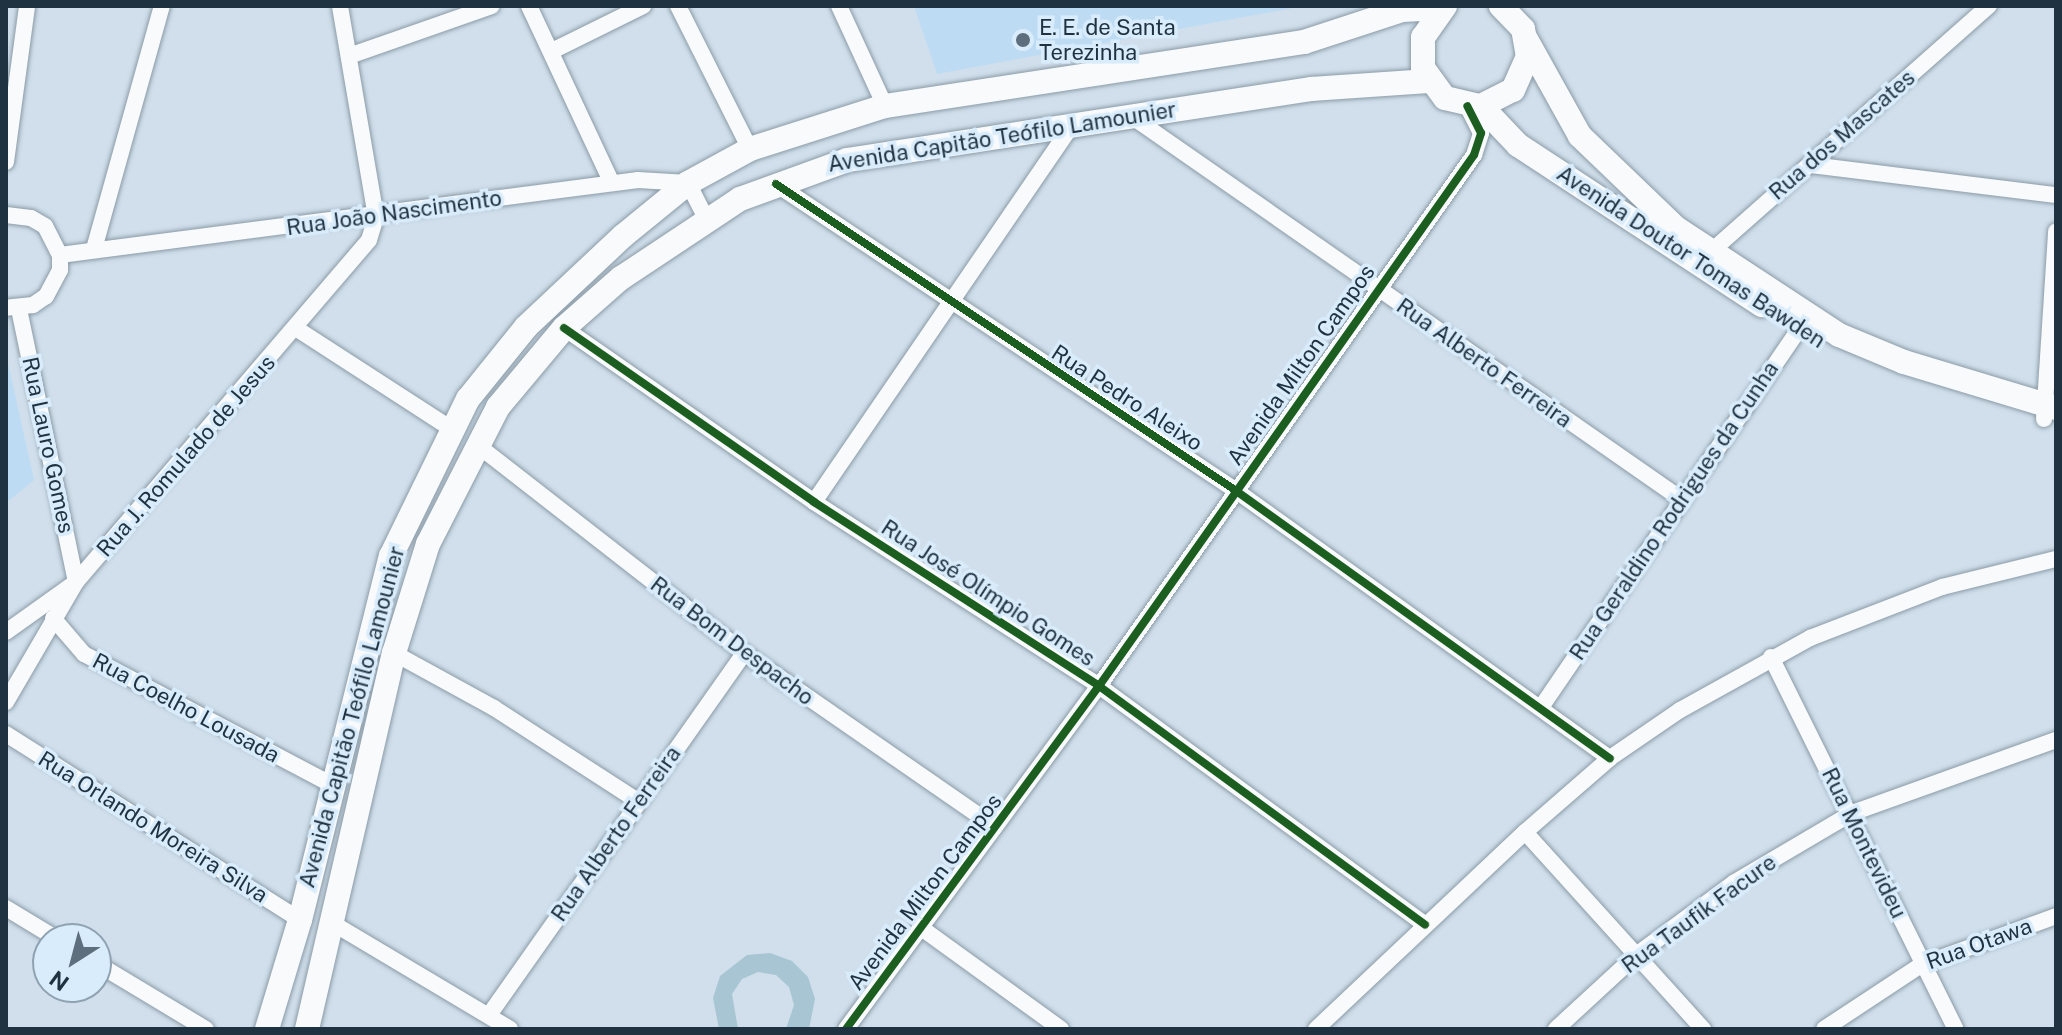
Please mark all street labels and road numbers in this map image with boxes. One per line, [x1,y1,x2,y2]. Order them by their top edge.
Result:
street label: Rua dos Mascates [1764,64,1920,206]
street label: Avenida Capitão Teófilo Lamounier [826,96,1178,178]
street label: Avenida Doutor Tomas Bawden [1552,160,1830,354]
street label: Rua João Nascimento [285,185,503,241]
street label: Avenida Milton Campos [1222,260,1380,470]
street label: Rua Alberto Ferreira [1391,293,1577,433]
street label: Rua Pedro Aleixo [1046,339,1208,457]
street label: Rua J. Romulado de Jesus [91,350,281,562]
street label: Rua Lauro Gomes [16,354,80,536]
street label: Rua Geraldino Rodrigues da Cunha [1564,357,1784,665]
street label: Rua José Olímpio Gomes [876,514,1100,672]
street label: Avenida Capitão Teófilo Lamounier [294,543,410,891]
street label: Rua Bom Despacho [645,571,819,711]
street label: Rua Coelho Lousada [88,647,284,769]
street label: Rua Alberto Ferreira [546,741,686,927]
street label: Rua Orlando Moreira Silva [33,745,273,909]
street label: Rua Montevideu [1816,763,1912,923]
street label: Avenida Milton Campos [843,789,1007,995]
street label: Rua Taufik Facure [1617,849,1781,979]
street label: Rua Otawa [1923,913,2035,975]

